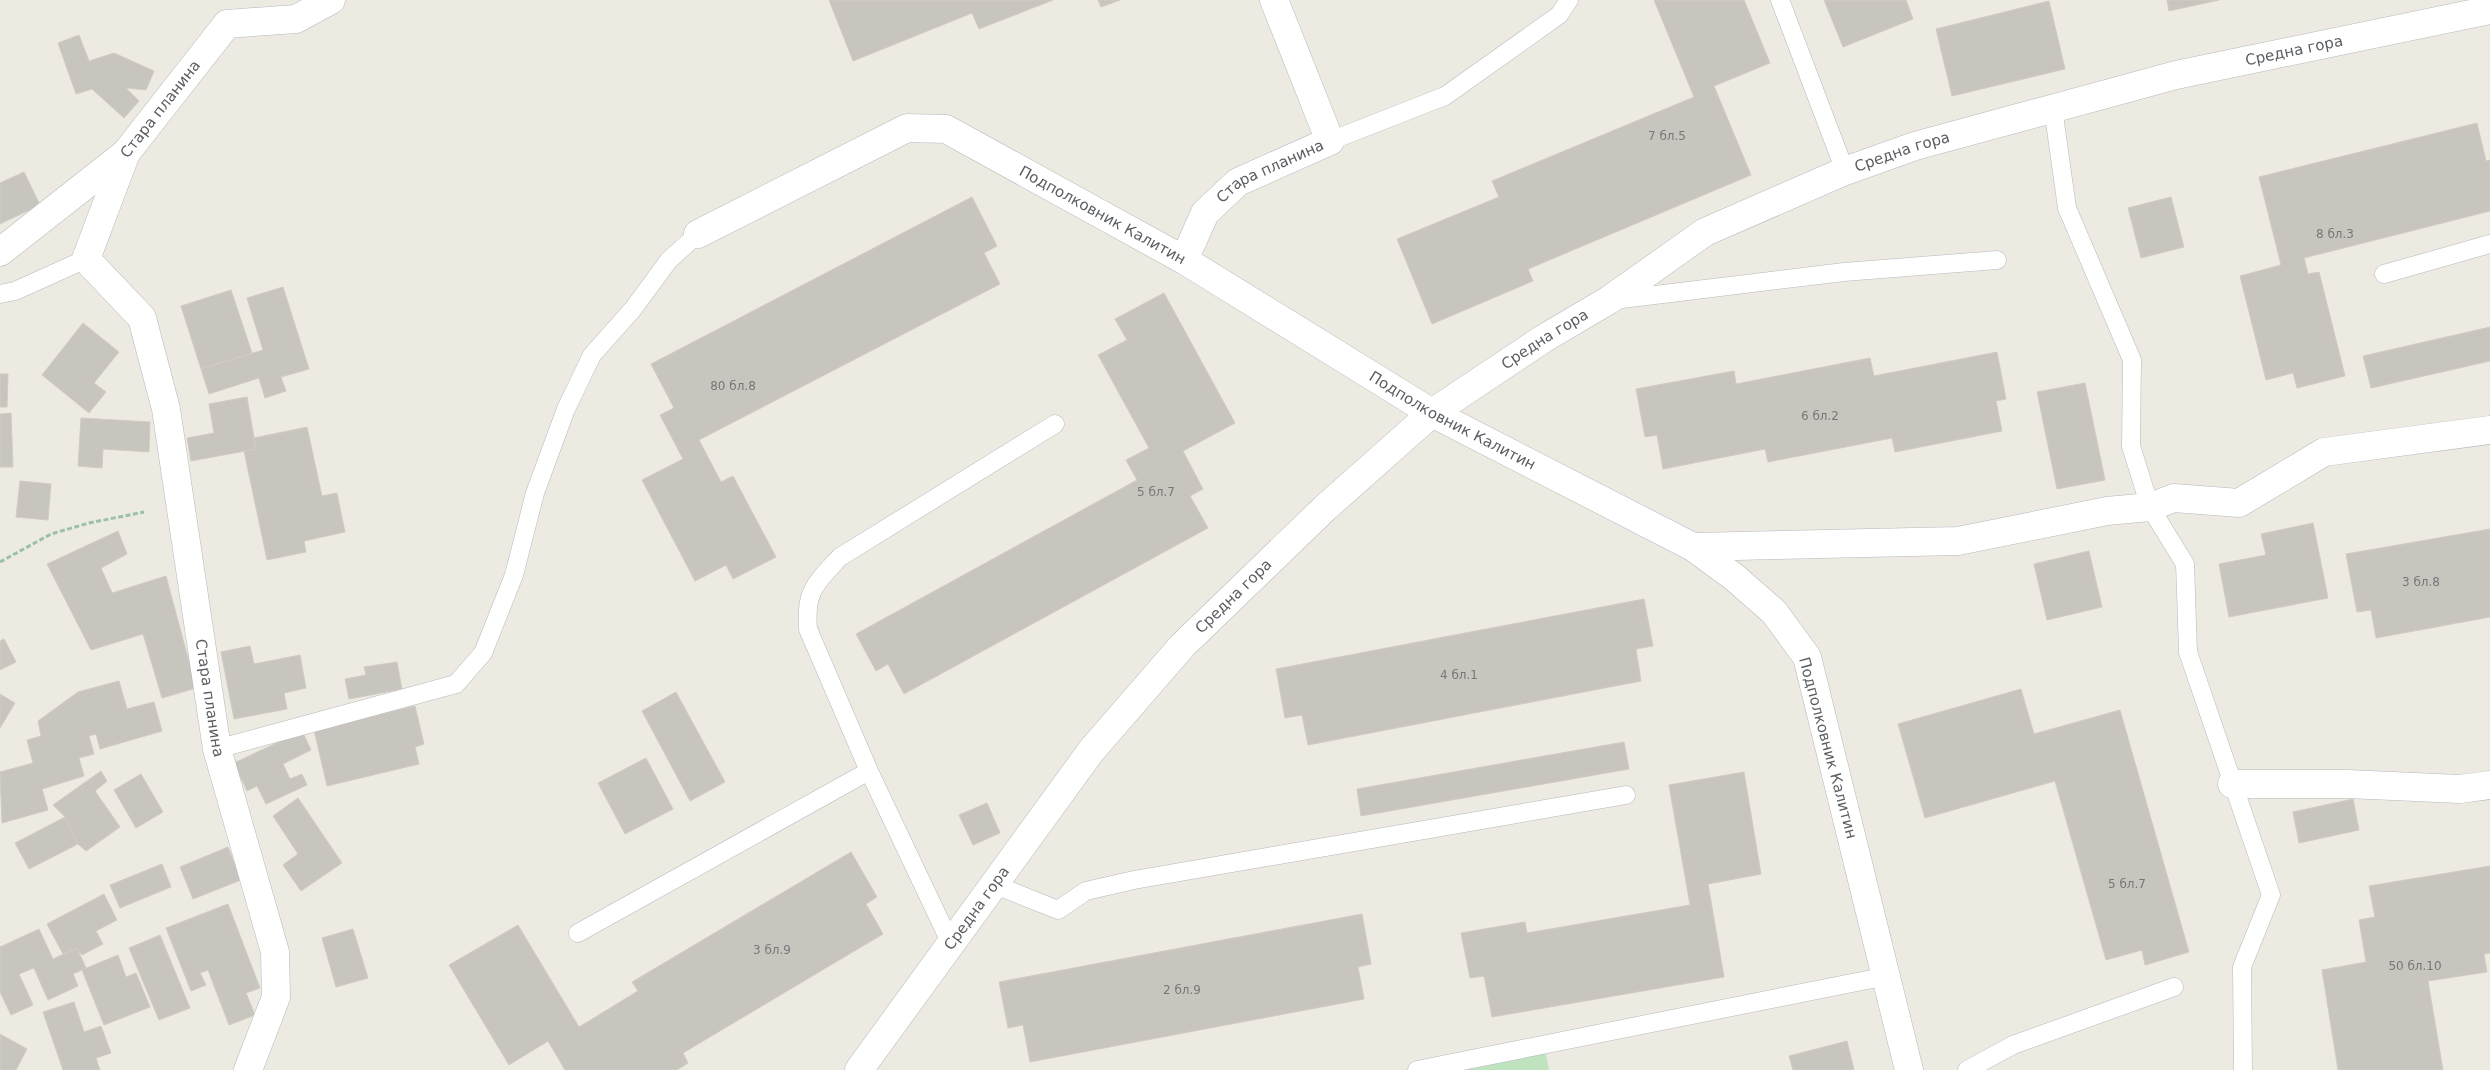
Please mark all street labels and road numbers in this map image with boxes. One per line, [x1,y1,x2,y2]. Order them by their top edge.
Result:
street label: Средна гора [2244,32,2344,69]
street label: Стара планина [117,57,204,162]
street label: Средна гора [1852,128,1952,176]
street label: Стара планина [1213,136,1326,207]
street label: Подполковник Калитин [1016,162,1189,268]
street label: Средна гора [1498,305,1591,373]
street label: Подполковник Калитин [1366,367,1539,474]
street label: Средна гора [1192,555,1275,637]
street label: Стара планина [192,638,228,759]
street label: Подполковник Калитин [1795,655,1861,841]
street label: Средна гора [940,863,1013,954]

